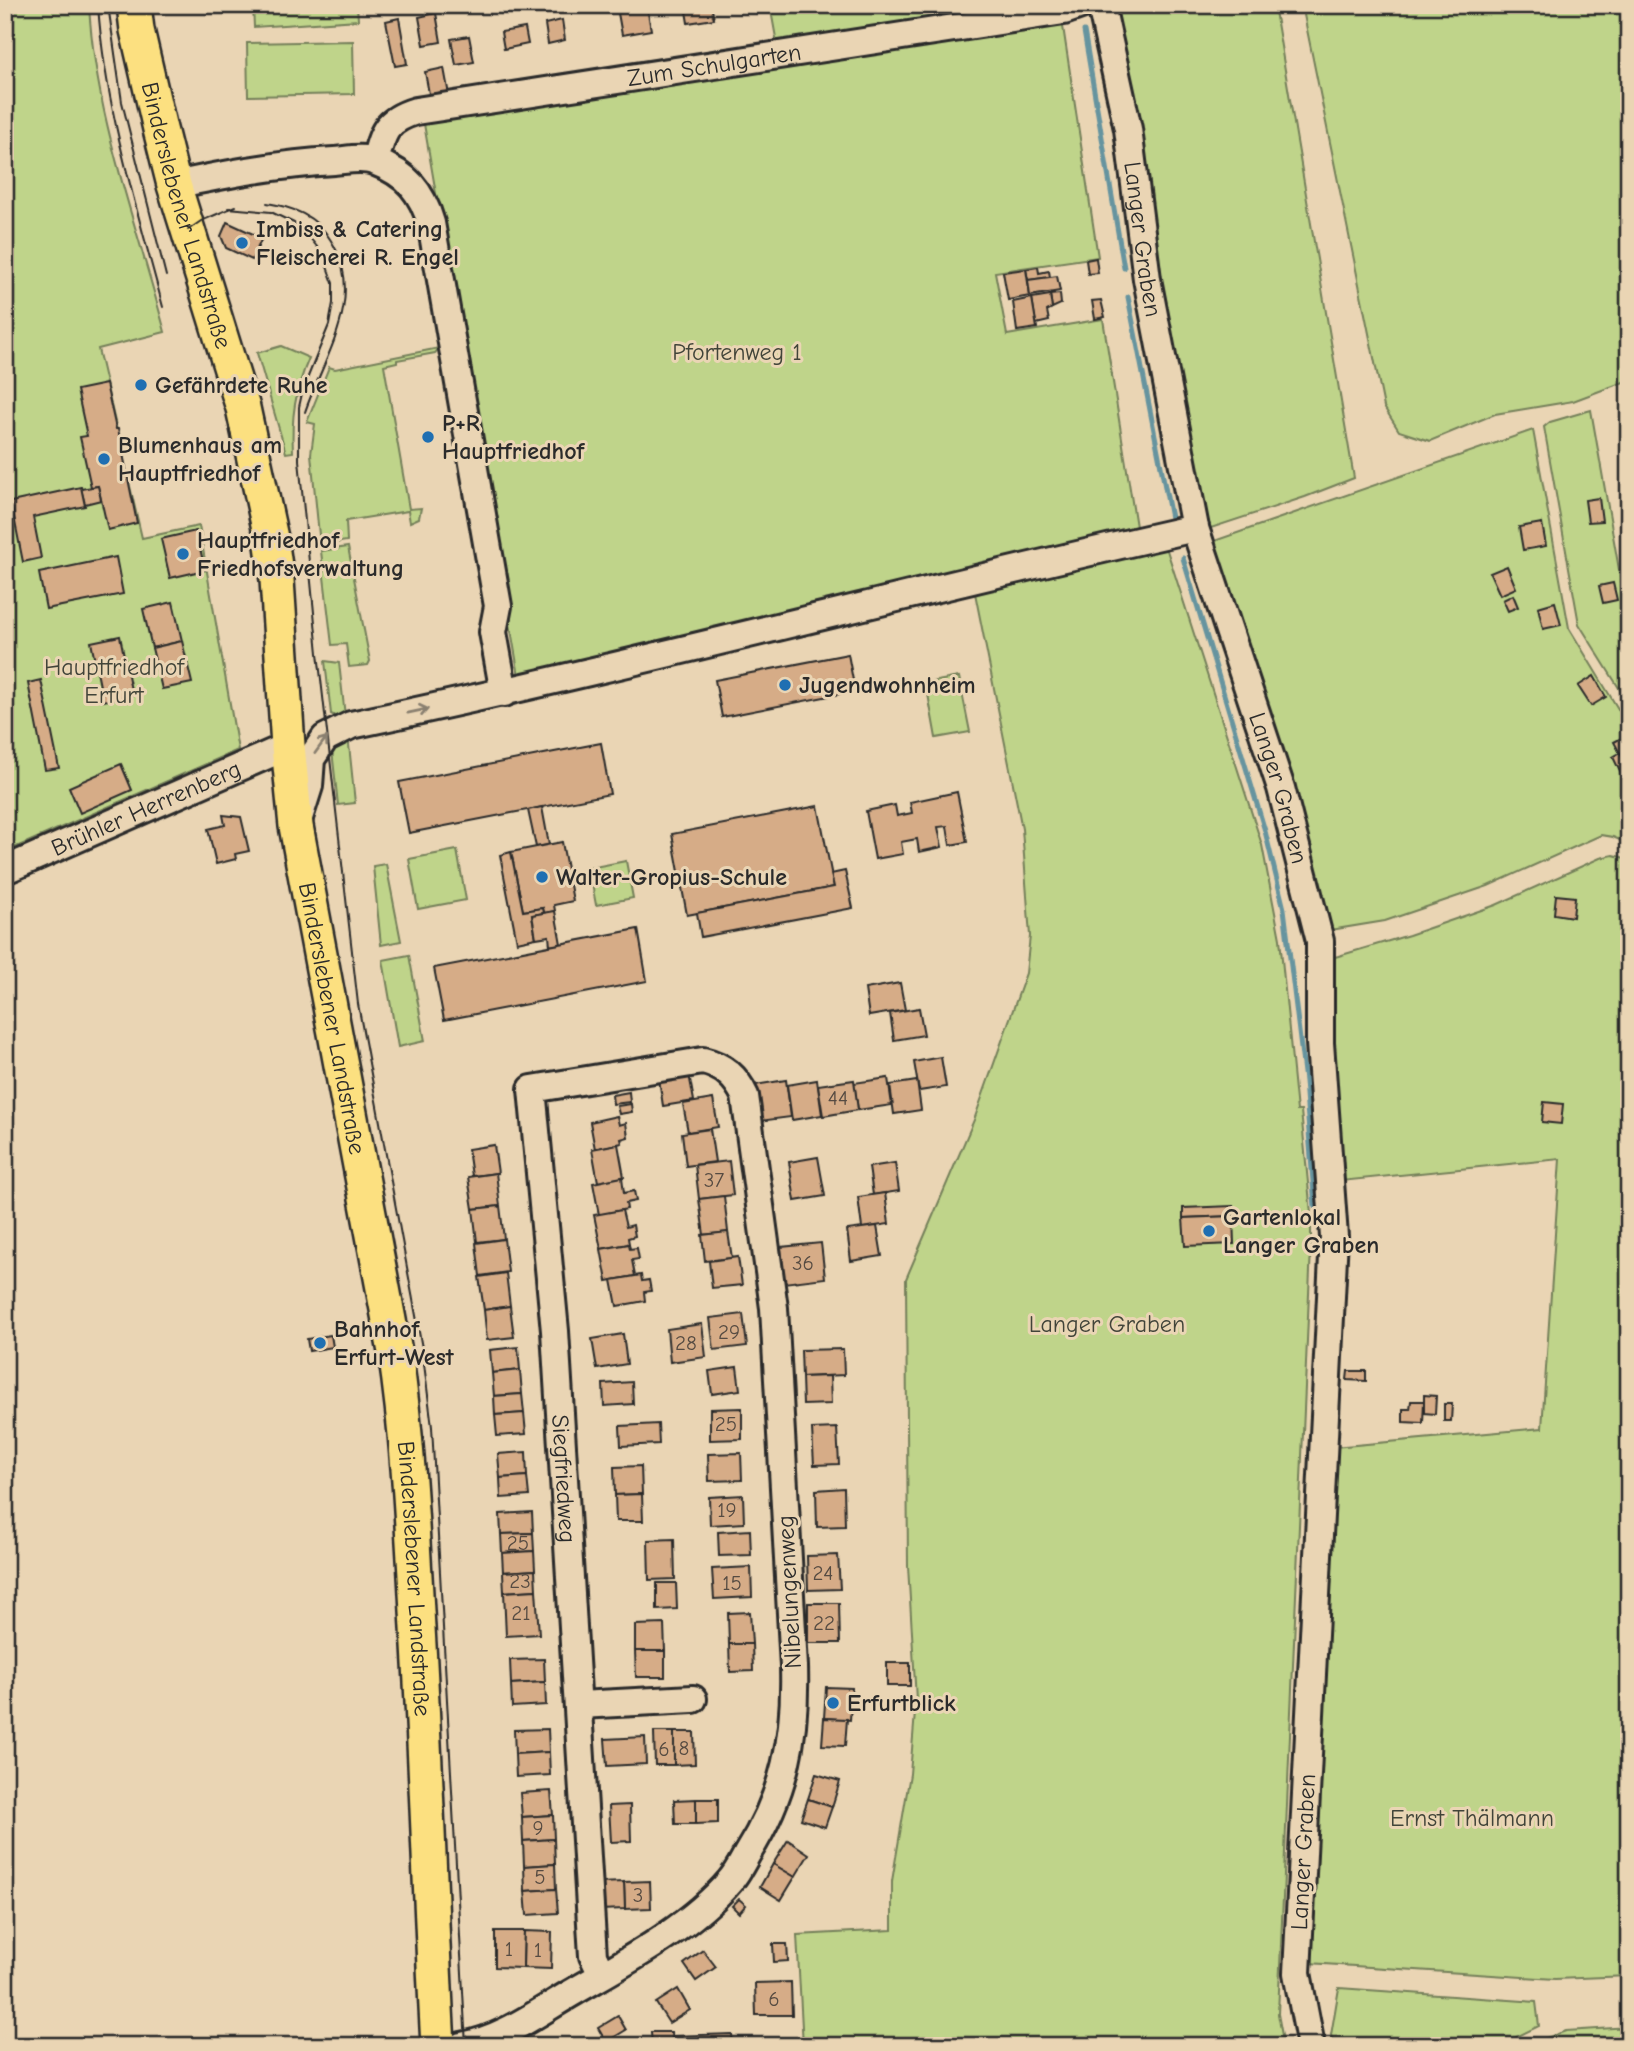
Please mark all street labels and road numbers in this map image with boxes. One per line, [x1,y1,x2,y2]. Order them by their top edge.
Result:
street label: Zum Schulgarten [625,38,803,92]
street label: Binderslebener Landstraße [136,79,238,352]
street label: Langer Graben [1118,160,1168,319]
street label: Langer Graben [1243,709,1314,867]
street label: Brühler Herrenberg [47,754,245,862]
street label: Binderslebener Landstraße [293,880,372,1157]
street label: Siegfriedweg [546,1414,582,1544]
street label: Binderslebener Landstraße [392,1440,437,1717]
street label: Nibelungenweg [771,1515,807,1669]
street label: Langer Graben [1285,1773,1321,1931]

